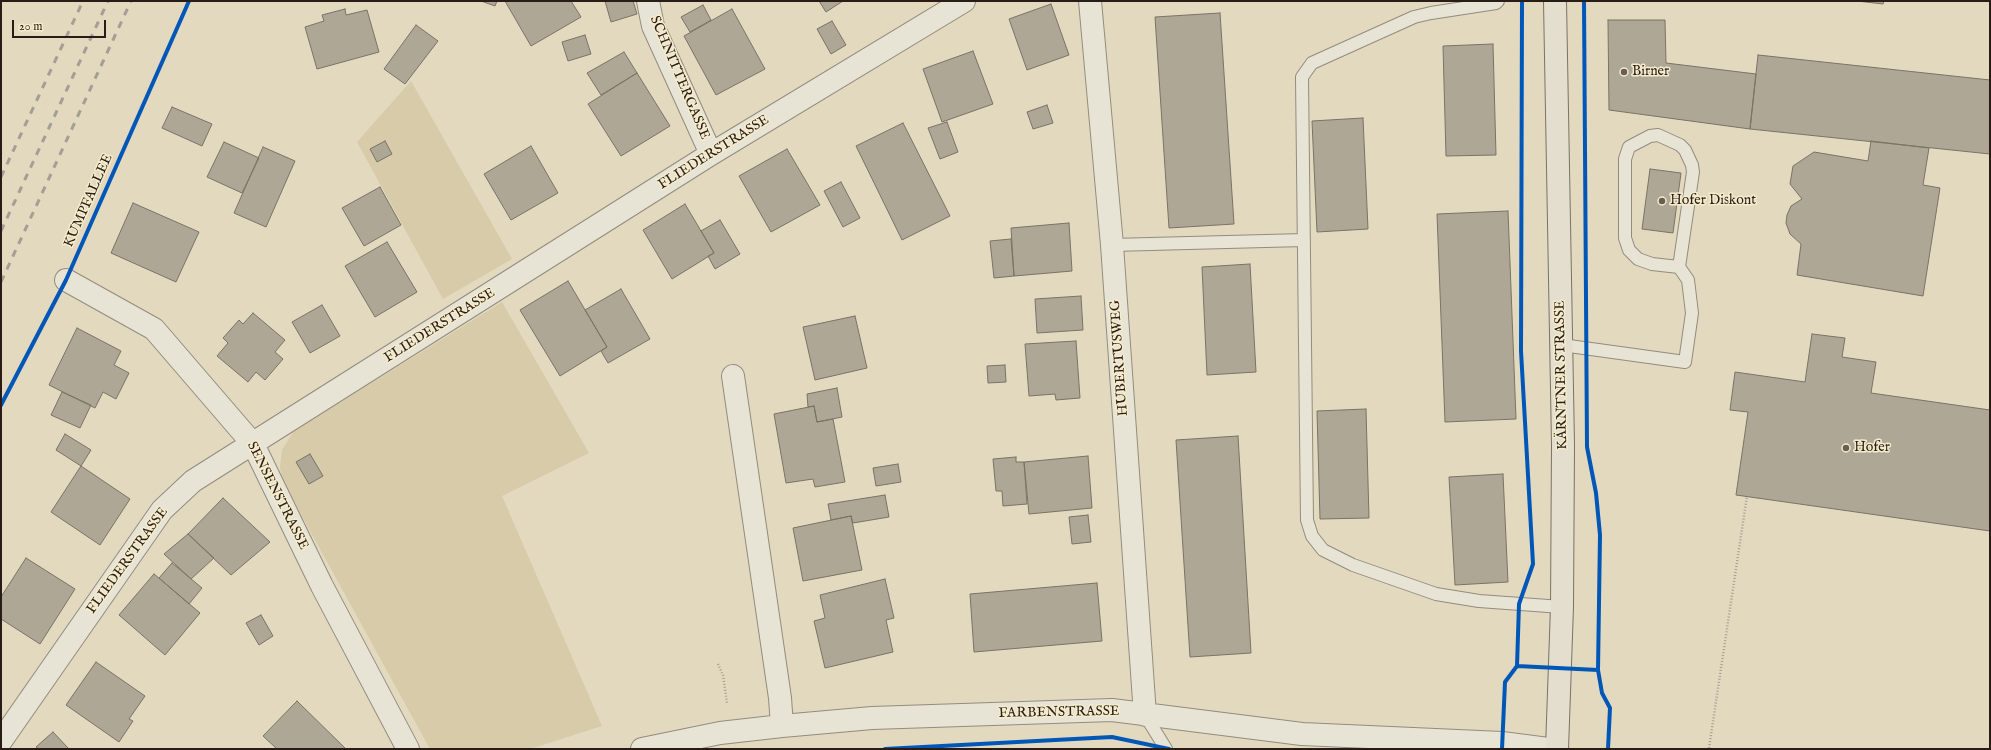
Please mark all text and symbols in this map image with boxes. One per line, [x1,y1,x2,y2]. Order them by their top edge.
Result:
scale bar [14,12,108,38]
street label: SCHNITTERGASSE [645,14,713,142]
text: 20 m [19,19,42,34]
place label: Birner [1632,64,1669,80]
marker: Birner [1619,67,1629,77]
street label: FLIEDERSTRASSE [656,112,772,194]
street label: KUMPFALLEE [61,152,117,250]
place label: Hofer Diskont [1670,193,1756,209]
marker: Hofer Diskont [1657,196,1667,206]
street label: FLIEDERSTRASSE [382,285,498,367]
street label: HUBERTUSWEG [1108,299,1132,417]
street label: KÄRNTNER STRASSE [1552,300,1572,450]
street label: SENSENSTRASSE [242,439,312,553]
place label: Hofer [1854,440,1890,456]
marker: Hofer [1841,443,1851,453]
street label: FLIEDERSTRASSE [84,505,172,617]
street label: FARBENSTRASSE [998,704,1120,722]

